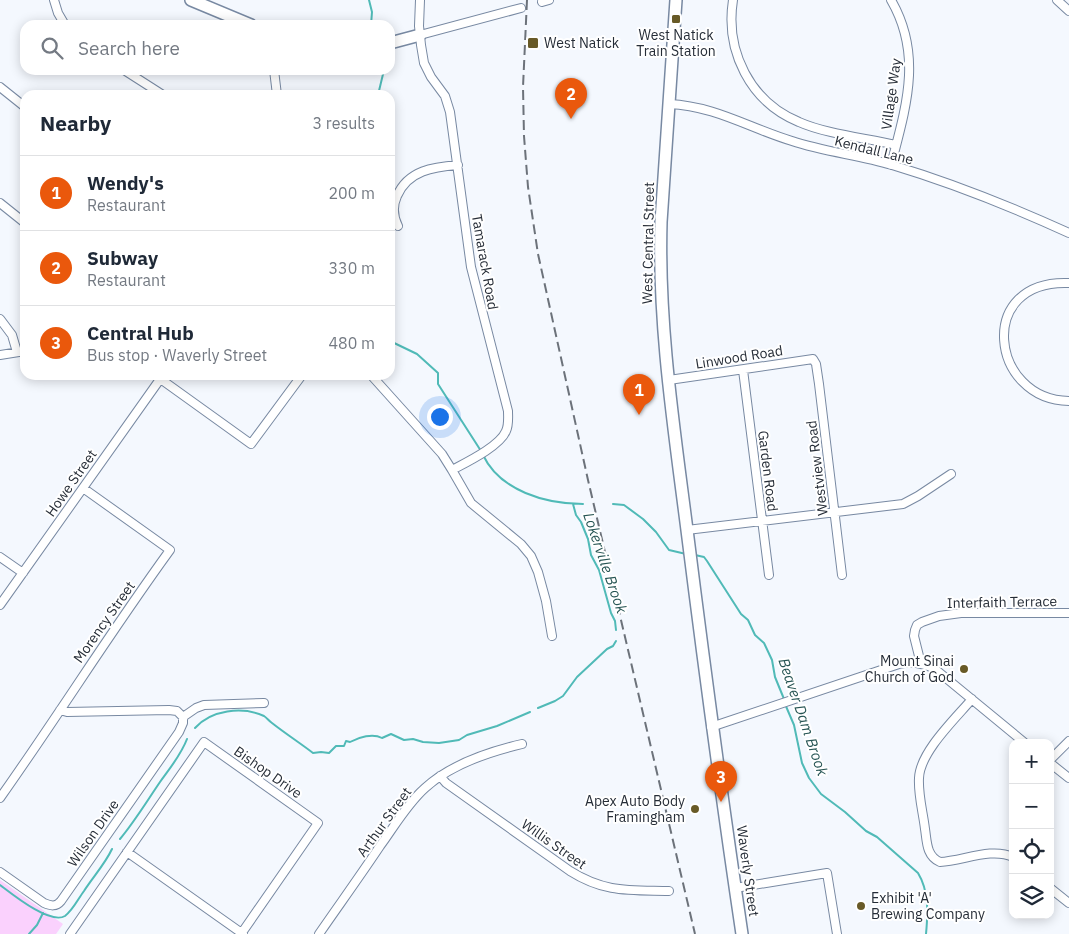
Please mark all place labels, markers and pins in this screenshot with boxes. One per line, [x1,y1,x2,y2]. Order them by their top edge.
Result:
marker: West Natick Train Station [670,13,682,25]
place label: West Natick Train Station [636,26,716,60]
place label: West Natick [544,34,620,52]
marker: West Natick [526,36,540,50]
pin: 2 [555,78,587,119]
pin: 1 [623,374,655,415]
place label: Mount Sinai Church of God [865,652,954,686]
marker: Mount Sinai Church of God [958,663,970,675]
pin: 3 [705,761,737,802]
place label: Apex Auto Body Framingham [585,792,685,826]
marker: Apex Auto Body Framingham [689,803,701,815]
place label: Exhibit 'A' Brewing Company [871,889,985,923]
marker: Exhibit 'A' Brewing Company [855,900,867,912]

